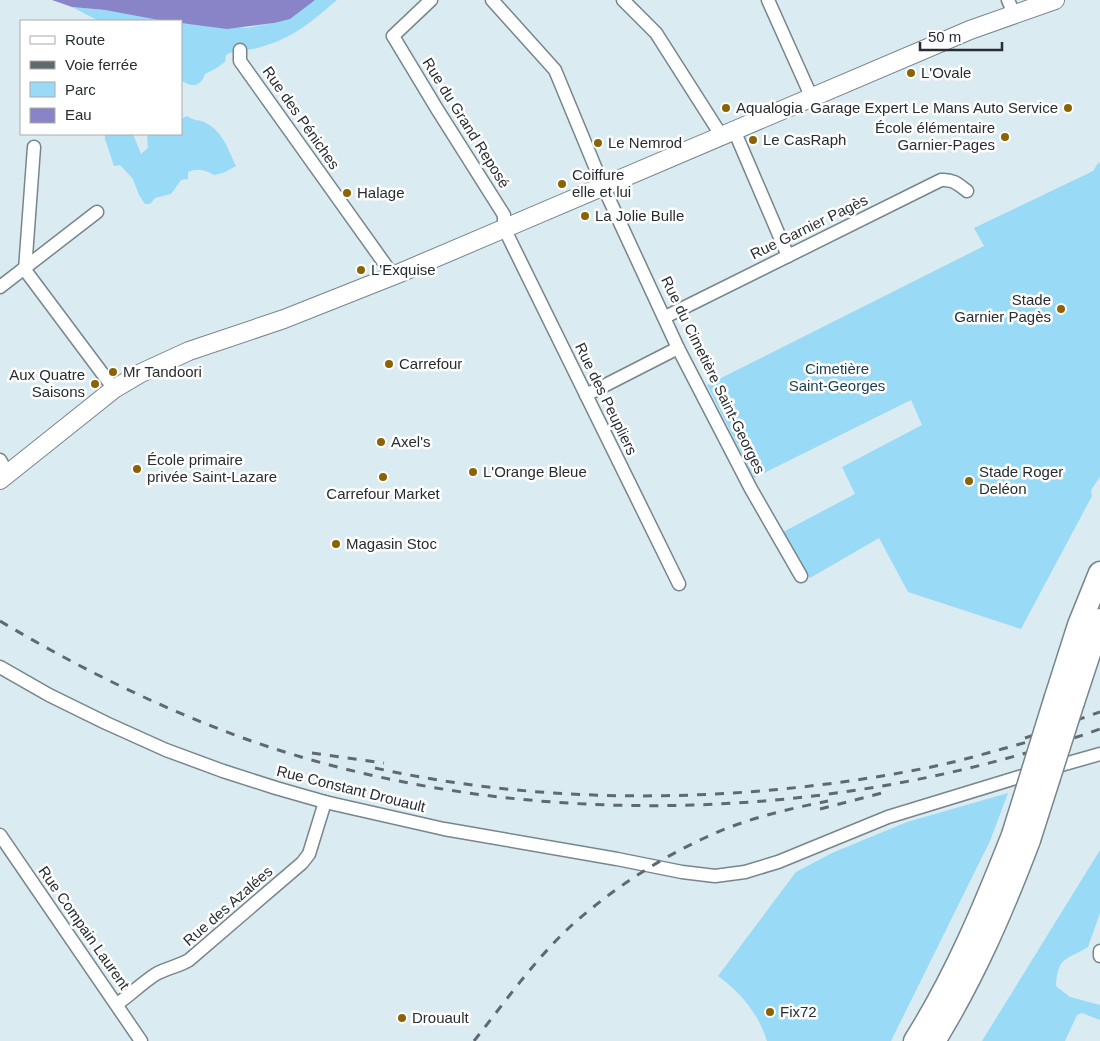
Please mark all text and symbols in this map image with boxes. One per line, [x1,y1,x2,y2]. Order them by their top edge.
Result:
legend [20,20,182,135]
scale bar [920,20,1002,52]
text: 50 m [928,28,961,45]
text: Route [65,31,105,48]
street label: Rue du Grand Reposé [419,55,513,191]
text: Voie ferrée [65,56,138,73]
street label: Rue des Péniches [260,63,343,172]
place label: L'Ovale [921,64,971,81]
marker: L'Ovale [905,67,917,79]
text: Parc [65,81,96,98]
place label: Aqualogia [736,99,803,116]
place label: Garage Expert Le Mans Auto Service [810,99,1058,116]
marker: Aqualogia [720,102,732,114]
marker: Garage Expert Le Mans Auto Service [1062,102,1074,114]
text: Eau [65,106,92,123]
place label: École élémentaire Garnier-Pages [875,119,995,153]
place label: Le CasRaph [763,131,846,148]
marker: École élémentaire Garnier-Pages [999,131,1011,143]
place label: Le Nemrod [608,134,682,151]
marker: Le CasRaph [747,134,759,146]
marker: Le Nemrod [592,137,604,149]
place label: Coiffure elle et lui [572,166,631,200]
marker: Coiffure elle et lui [556,178,568,190]
place label: Halage [357,184,405,201]
marker: Halage [341,187,353,199]
street label: Rue Garnier Pagès [747,191,870,262]
place label: La Jolie Bulle [595,207,684,224]
marker: La Jolie Bulle [579,210,591,222]
place label: L'Exquise [371,261,436,278]
marker: L'Exquise [355,264,367,276]
street label: Rue du Cimetière Saint-Georges [658,273,769,476]
place label: Stade Garnier Pagès [954,291,1051,325]
marker: Stade Garnier Pagès [1055,303,1067,315]
street label: Rue des Peupliers [572,340,641,458]
place label: Carrefour [399,355,462,372]
marker: Carrefour [383,358,395,370]
park label: Cimetière Saint-Georges [789,360,885,394]
place label: Mr Tandoori [123,363,202,380]
place label: Aux Quatre Saisons [9,366,85,400]
marker: Mr Tandoori [107,366,119,378]
marker: Aux Quatre Saisons [89,378,101,390]
place label: Axel's [391,433,431,450]
marker: Axel's [375,436,387,448]
place label: École primaire privée Saint-Lazare [147,451,277,485]
marker: École primaire privée Saint-Lazare [131,463,143,475]
place label: L'Orange Bleue [483,463,587,480]
place label: Stade Roger Deléon [979,463,1063,497]
marker: L'Orange Bleue [467,466,479,478]
marker: Carrefour Market [377,471,389,483]
marker: Stade Roger Deléon [963,475,975,487]
place label: Carrefour Market [326,485,441,502]
place label: Magasin Stoc [346,535,437,552]
marker: Magasin Stoc [330,538,342,550]
street label: Rue Constant Drouault [275,762,428,815]
street label: Rue des Azalées [180,862,276,949]
street label: Rue Compain Laurent [35,863,134,993]
place label: Fix72 [780,1003,817,1020]
marker: Fix72 [764,1006,776,1018]
place label: Drouault [412,1009,470,1026]
marker: Drouault [396,1012,408,1024]

